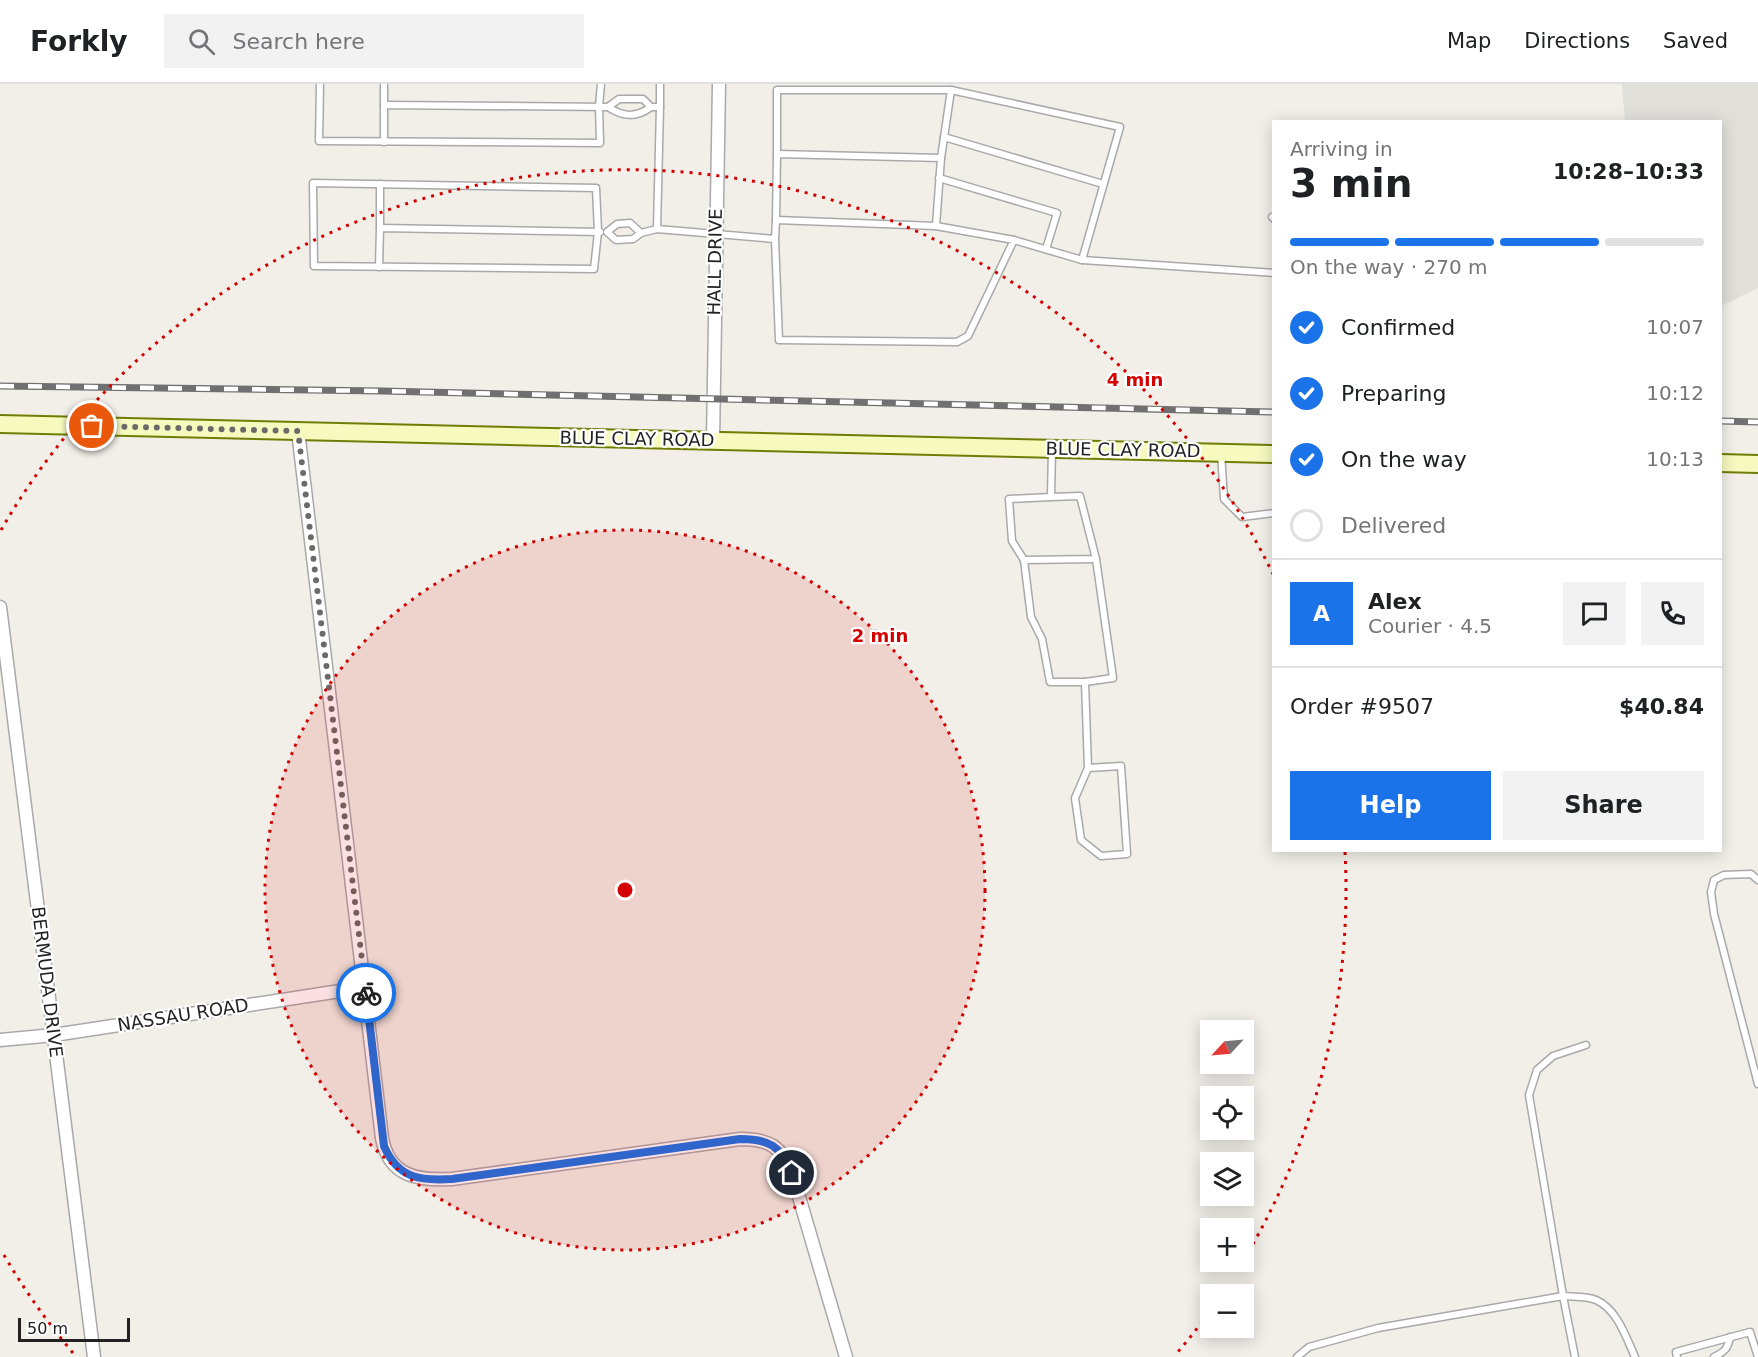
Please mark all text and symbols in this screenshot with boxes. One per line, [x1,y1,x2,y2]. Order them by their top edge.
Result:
search box [164,14,584,68]
text: Forkly [30,25,128,58]
icon: search [185,25,218,58]
text: Search here [233,29,365,54]
text: Map [1447,29,1491,53]
text: Directions [1524,29,1630,53]
text: Saved [1663,29,1728,53]
text: Arriving in [1290,137,1393,161]
text: 10:28–10:33 [1553,159,1704,184]
text: 3 min [1290,161,1412,206]
street label: HALL DRIVE [703,208,726,316]
text: On the way · 270 m [1290,255,1488,279]
icon: check [1290,311,1323,344]
text: Confirmed [1341,315,1455,340]
text: 10:07 [1646,315,1704,339]
text: 4 min [1107,369,1163,390]
icon: check [1290,377,1323,410]
text: Preparing [1341,381,1447,406]
text: 10:12 [1646,381,1704,405]
pin [66,400,117,451]
icon: bag [75,409,108,442]
street label: BLUE CLAY ROAD [559,427,715,450]
street label: BLUE CLAY ROAD [1045,438,1201,461]
icon: check [1290,443,1323,476]
text: On the way [1341,447,1467,472]
text: 10:13 [1646,447,1704,471]
text: Delivered [1341,513,1446,538]
button: chat [1563,582,1626,645]
button: phone [1641,582,1704,645]
text: Alex [1368,589,1422,614]
text: A [1313,601,1330,626]
text: Courier · 4.5 [1368,614,1492,638]
text: 2 min [852,625,908,646]
text: Order #9507 [1290,694,1434,719]
text: $40.84 [1619,694,1704,719]
button: Help [1290,771,1491,840]
button: Share [1503,771,1704,840]
centre of rings [615,880,635,900]
street label: BERMUDA DRIVE [28,905,67,1059]
courier [336,963,396,1023]
icon: bike [350,977,383,1010]
street label: NASSAU ROAD [116,994,250,1035]
north arrow [1200,1020,1254,1074]
map controls [1200,1020,1254,1338]
button: locate [1200,1086,1254,1140]
pin [766,1147,817,1198]
button: layers [1200,1152,1254,1206]
icon: home [775,1156,808,1189]
button: + [1200,1218,1254,1272]
button: − [1200,1284,1254,1338]
scale bar [18,1315,130,1342]
text: 50 m [27,1319,68,1338]

